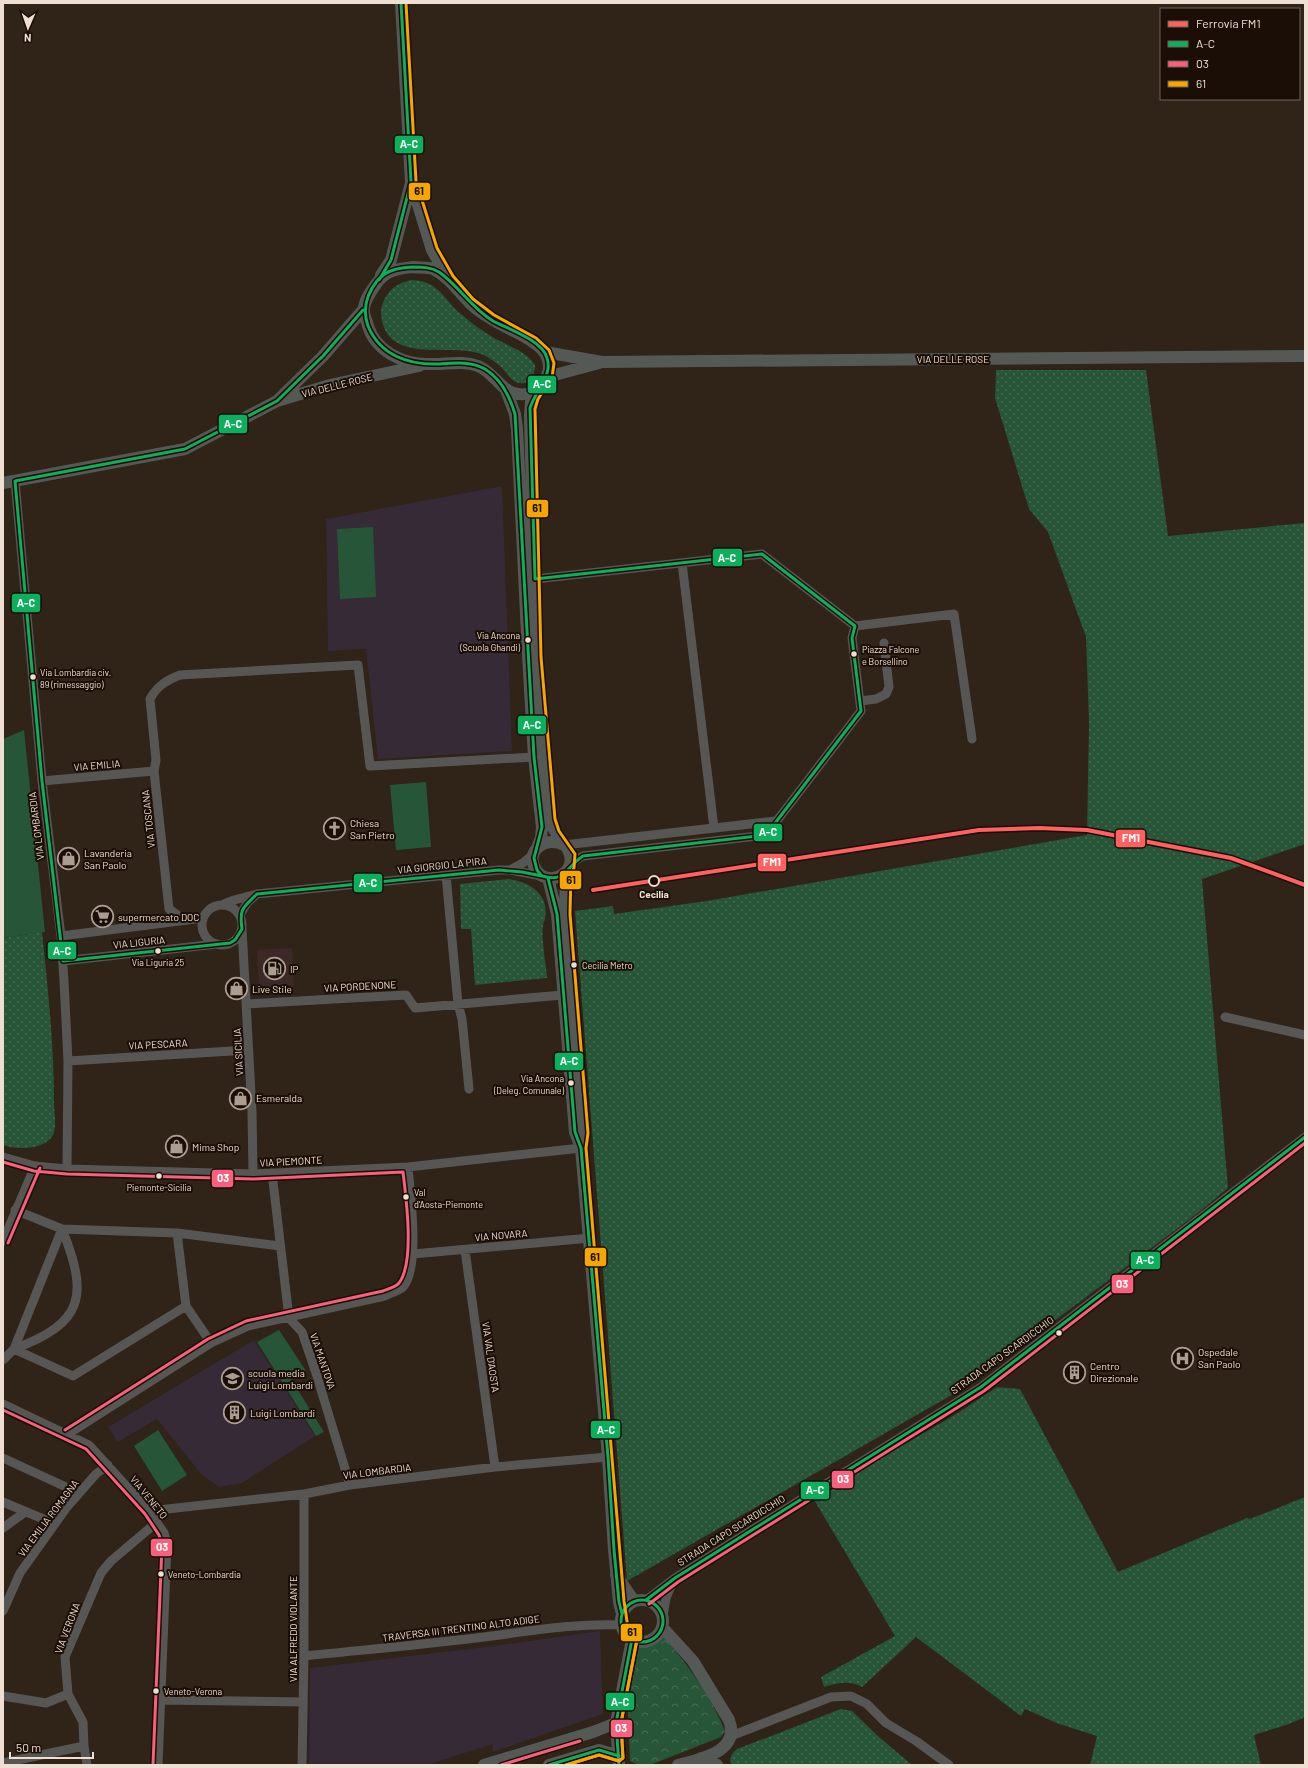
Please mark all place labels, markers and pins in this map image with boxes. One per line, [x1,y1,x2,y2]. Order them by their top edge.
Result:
place label: Via Ancona (Scuola Ghandi) [459,630,521,653]
marker: Via Ancona (Scuola Ghandi) [523,635,533,645]
place label: Piazza Falcone e Borsellino [862,644,919,667]
marker: Piazza Falcone e Borsellino [849,649,859,659]
place label: Via Lombardia civ. 89 (rimessaggio) [40,667,111,690]
marker: Via Lombardia civ. 89 (rimessaggio) [28,672,38,682]
church icon: Chiesa San Pietro [322,816,348,842]
place label: Chiesa San Pietro [350,817,395,841]
shop icon: Lavanderia San Paolo [56,846,82,872]
place label: Lavanderia San Paolo [84,847,132,871]
marker: Cecilia [648,875,660,887]
place label: Cecilia [639,888,669,900]
supermarket icon: supermercato DOC [89,904,115,930]
place label: supermercato DOC [118,911,199,923]
marker: Via Liguria 25 [153,946,163,956]
fuel station icon: IP [262,956,288,982]
place label: Via Liguria 25 [132,957,185,968]
marker: Cecilia Metro [569,960,579,970]
place label: Cecilia Metro [582,960,633,971]
place label: IP [290,963,299,975]
shop icon: Live Stile [224,976,250,1002]
place label: Live Stile [252,983,292,995]
place label: Via Ancona (Deleg. Comunale) [493,1073,565,1096]
marker: Via Ancona (Deleg. Comunale) [566,1078,576,1088]
shop icon: Esmeralda [227,1085,253,1111]
place label: Esmeralda [256,1092,302,1104]
shop icon: Mima Shop [164,1134,190,1160]
place label: Mima Shop [192,1141,239,1153]
marker: Piemonte-Sicilia [154,1171,164,1181]
place label: Piemonte-Sicilia [127,1182,191,1193]
place label: Val d'Aosta-Piemonte [414,1187,483,1210]
marker: Val d'Aosta-Piemonte [401,1192,411,1202]
unlabelled marker [1054,1328,1064,1338]
hospital icon: Ospedale San Paolo [1169,1345,1195,1371]
place label: Ospedale San Paolo [1198,1346,1241,1370]
building icon: Centro Direzionale [1062,1359,1088,1385]
place label: Centro Direzionale [1090,1360,1138,1384]
school or university icon: scuola media Luigi Lombardi [220,1366,246,1392]
place label: scuola media Luigi Lombardi [248,1367,313,1391]
building icon: Luigi Lombardi [222,1400,248,1426]
place label: Luigi Lombardi [250,1407,315,1419]
marker: Veneto-Lombardia [156,1569,166,1579]
place label: Veneto-Lombardia [168,1569,241,1580]
marker: Veneto-Verona [151,1686,161,1696]
place label: Veneto-Verona [164,1686,222,1697]

